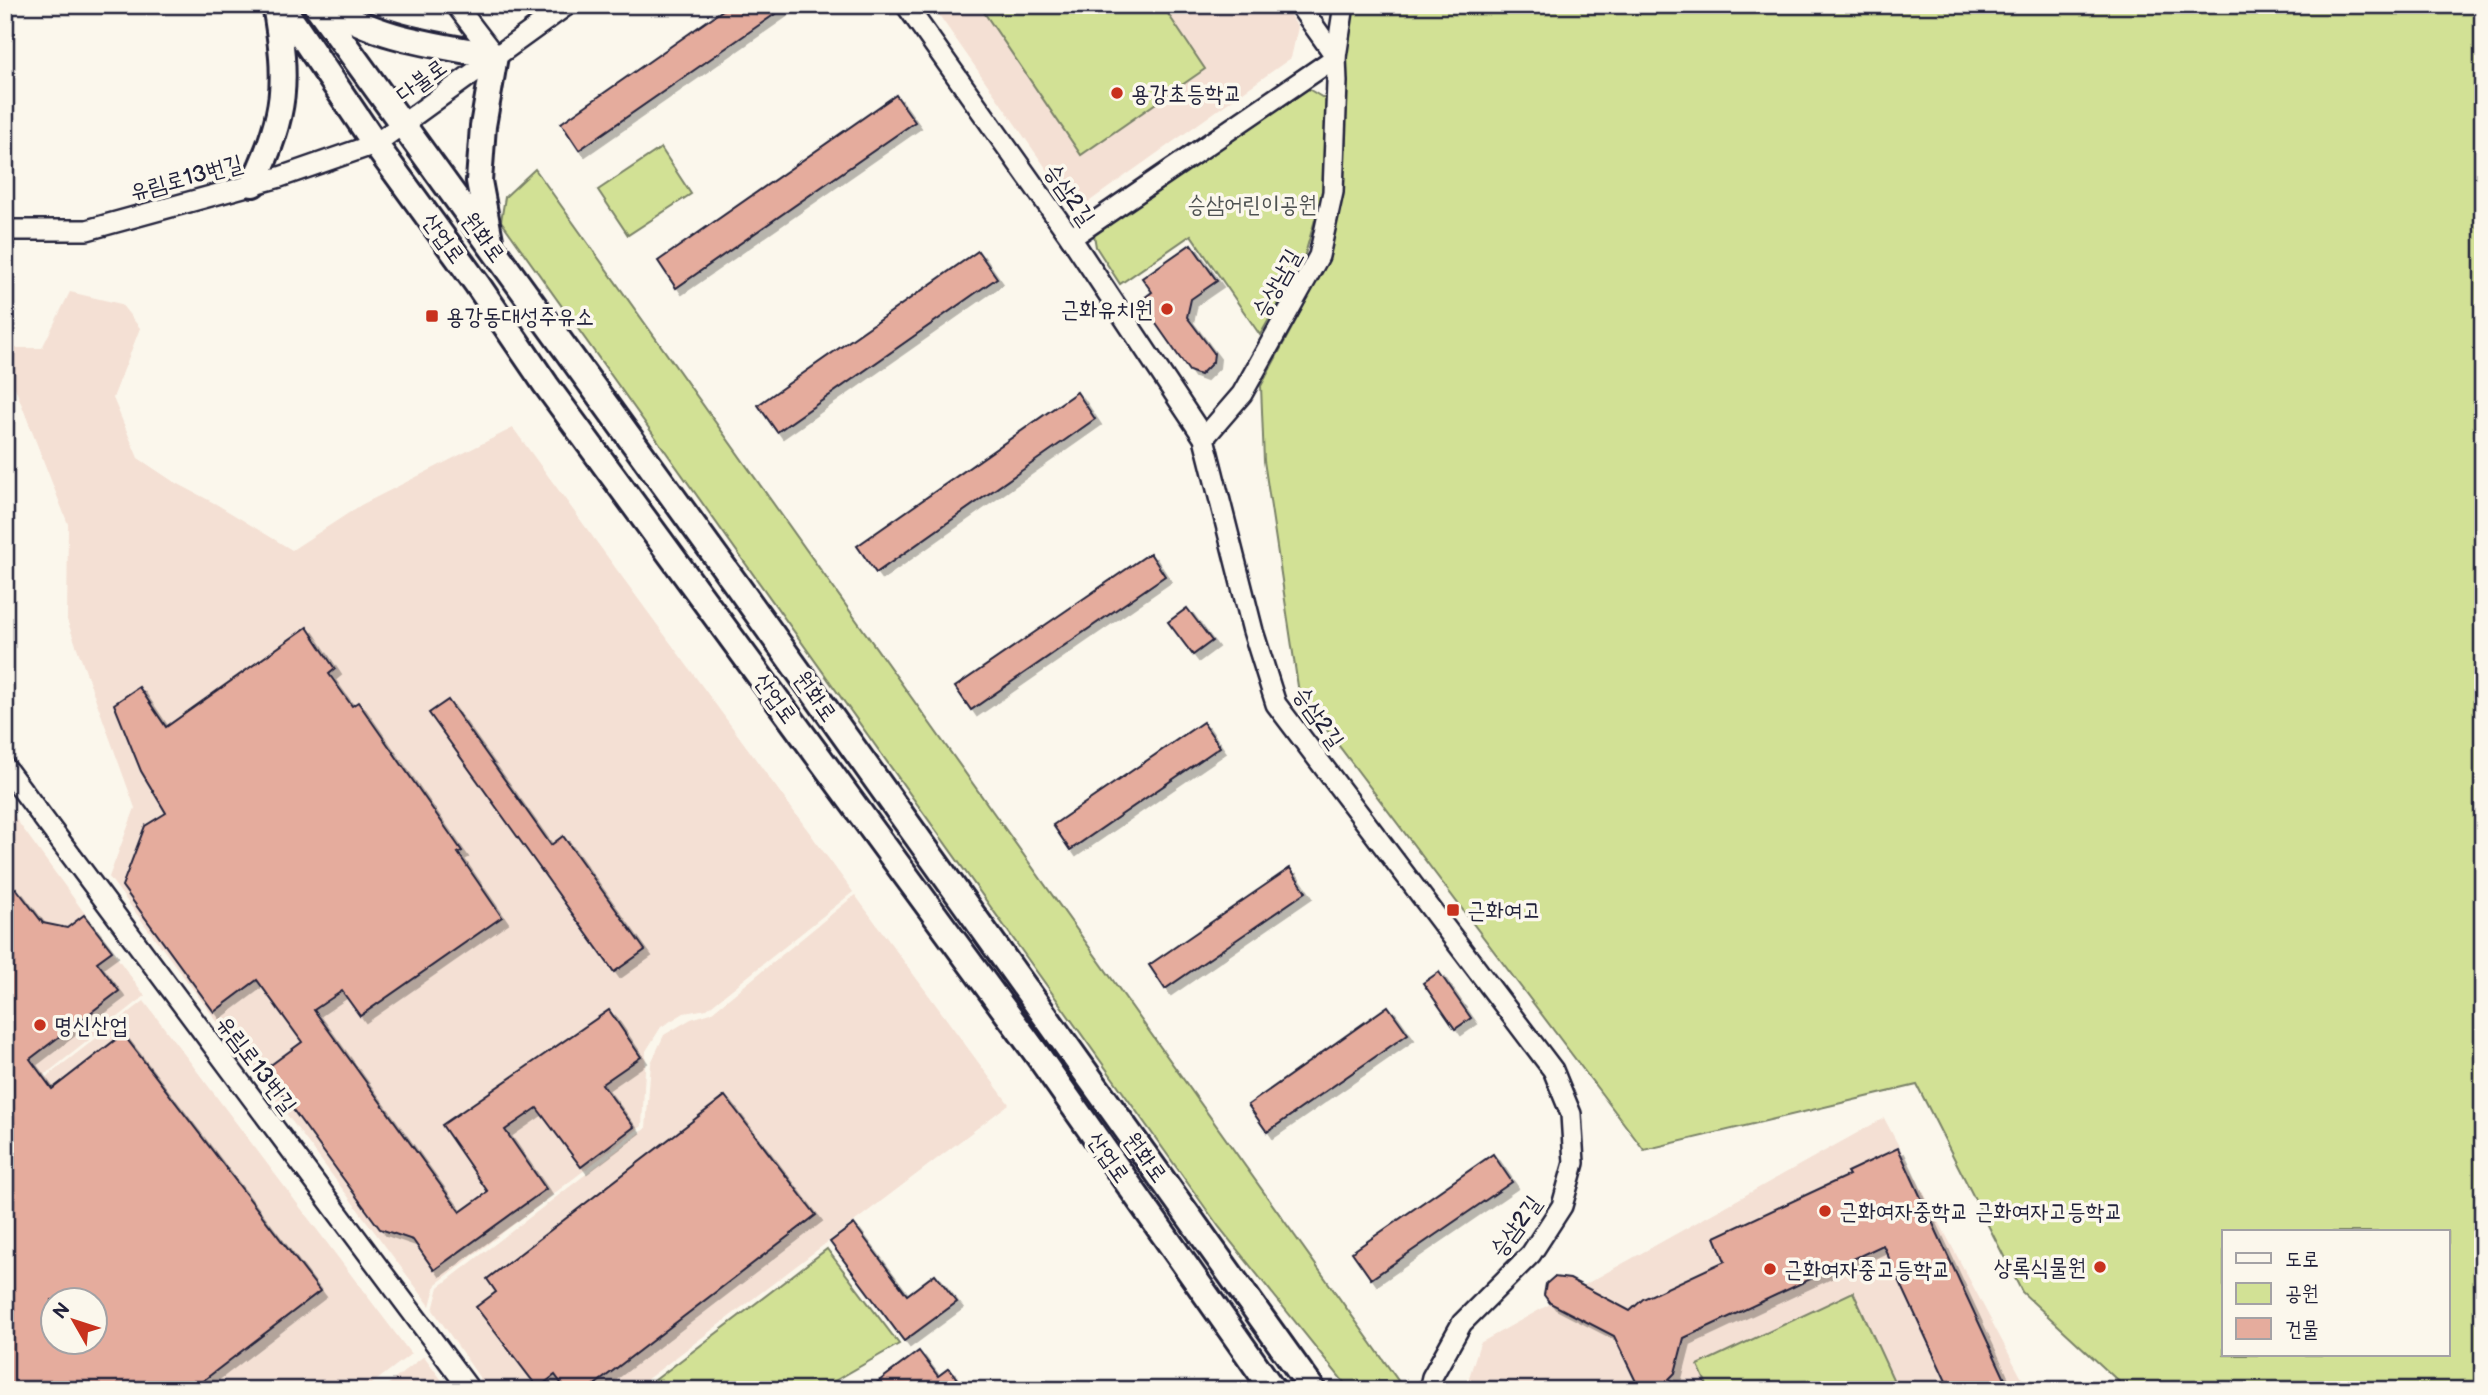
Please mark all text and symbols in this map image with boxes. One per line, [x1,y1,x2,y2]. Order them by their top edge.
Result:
street label: 다불로 [391,53,452,108]
place label: 용강초등학교 [1131,80,1242,108]
marker: 용강초등학교 [1109,85,1125,101]
street label: 유림로13번길 [127,149,246,206]
street label: 승삼2길 [1038,158,1100,231]
park label: 승삼어린이공원 [1187,191,1317,219]
street label: 원화로 [456,207,511,268]
street label: 산업로 [416,208,471,269]
street label: 승상남길 [1247,244,1307,323]
place label: 근화유치원 [1060,296,1153,324]
marker: 근화유치원 [1159,301,1175,317]
place label: 용강동대성주유소 [446,303,594,331]
marker: 용강동대성주유소 [424,308,440,324]
street label: 원화로 [788,666,843,727]
street label: 산업로 [748,668,803,729]
street label: 승삼2길 [1287,681,1349,754]
place label: 근화여고 [1467,897,1541,925]
marker: 근화여고 [1445,902,1461,918]
street label: 유림로13번길 [210,1010,302,1119]
place label: 명신산업 [54,1012,128,1040]
marker: 명신산업 [32,1017,48,1033]
street label: 산업로 [1081,1127,1136,1188]
street label: 원화로 [1118,1127,1173,1188]
street label: 승삼2길 [1484,1190,1547,1263]
place label: 근화여자중학교 근화여자고등학교 [1839,1198,2123,1226]
marker: 근화여자중학교 근화여자고등학교 [1817,1203,1833,1219]
legend [2222,1230,2450,1356]
text: 도로 [2285,1247,2319,1272]
place label: 상록식물원 [1993,1254,2086,1282]
place label: 근화여자중고등학교 [1784,1256,1951,1284]
marker: 상록식물원 [2092,1259,2108,1275]
marker: 근화여자중고등학교 [1762,1261,1778,1277]
text: 공원 [2285,1281,2319,1306]
north arrow [38,1286,108,1356]
text: N [49,1298,75,1324]
text: 건물 [2285,1317,2319,1342]

